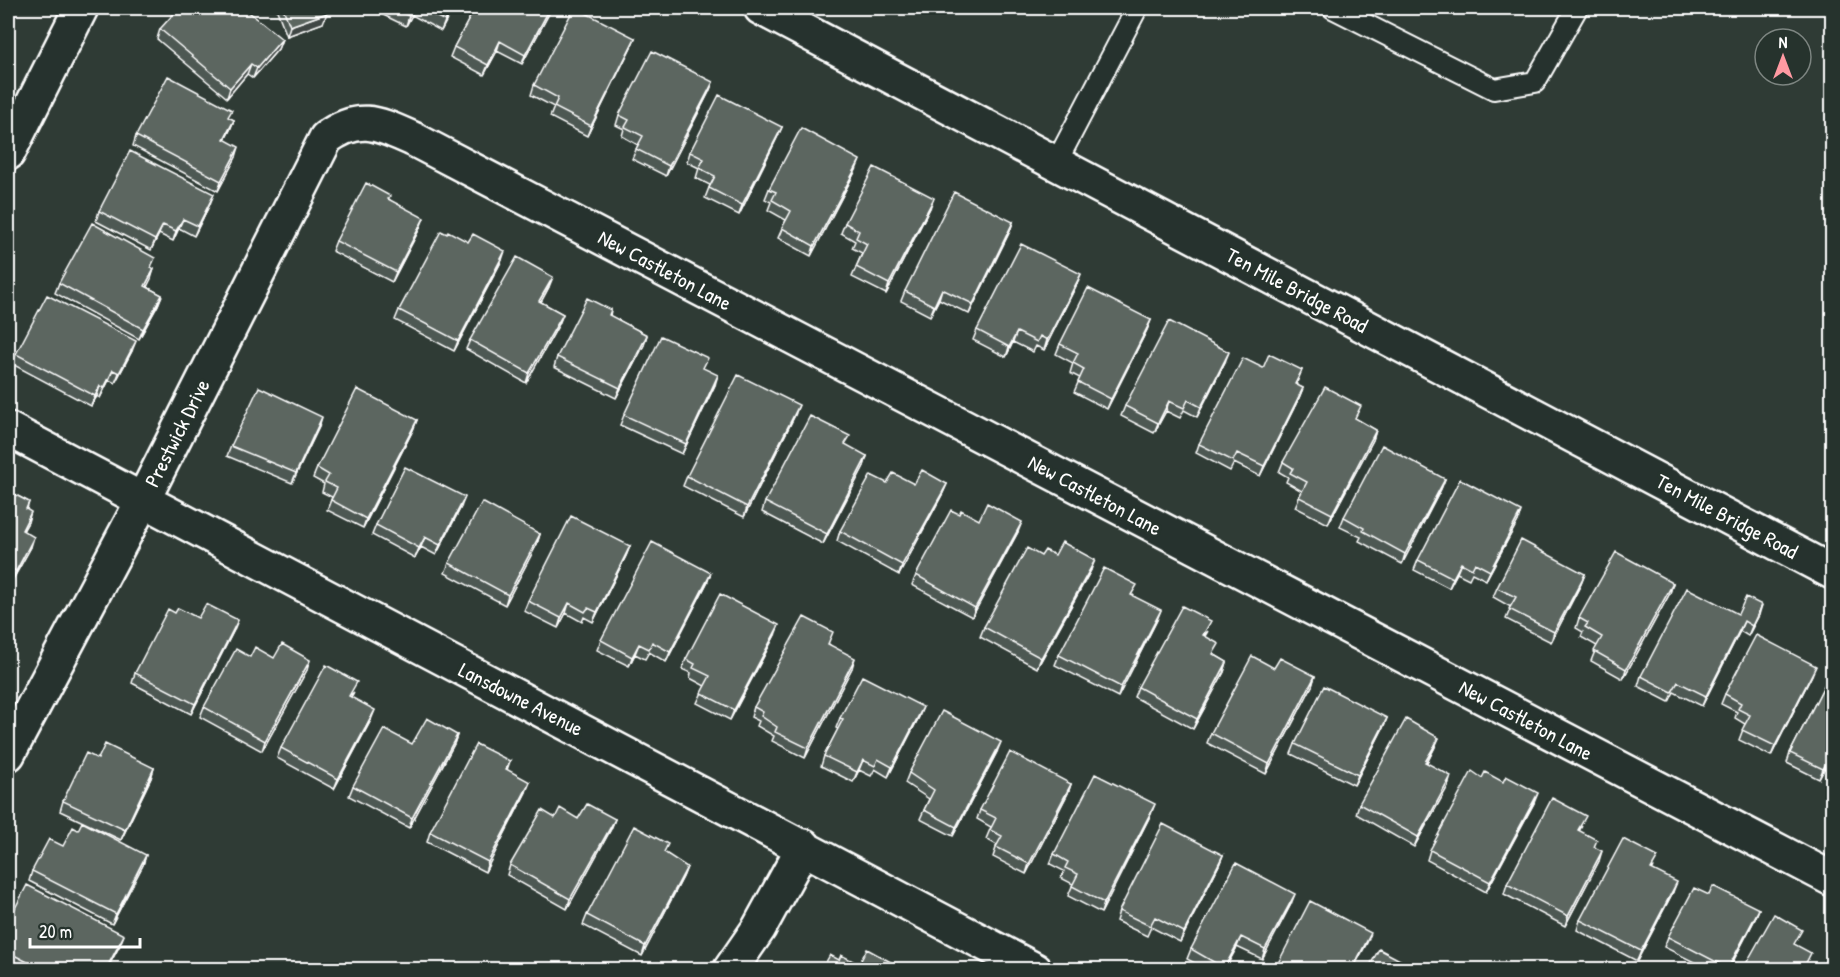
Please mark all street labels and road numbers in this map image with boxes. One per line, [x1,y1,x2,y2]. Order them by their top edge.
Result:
street label: New Castleton Lane [593,223,737,317]
street label: Ten Mile Bridge Road [1221,240,1373,340]
street label: Prestwick Drive [137,374,217,492]
street label: New Castleton Lane [1023,448,1167,542]
street label: Ten Mile Bridge Road [1651,466,1803,566]
street label: Lansdowne Avenue [454,655,588,743]
street label: New Castleton Lane [1454,673,1598,767]

